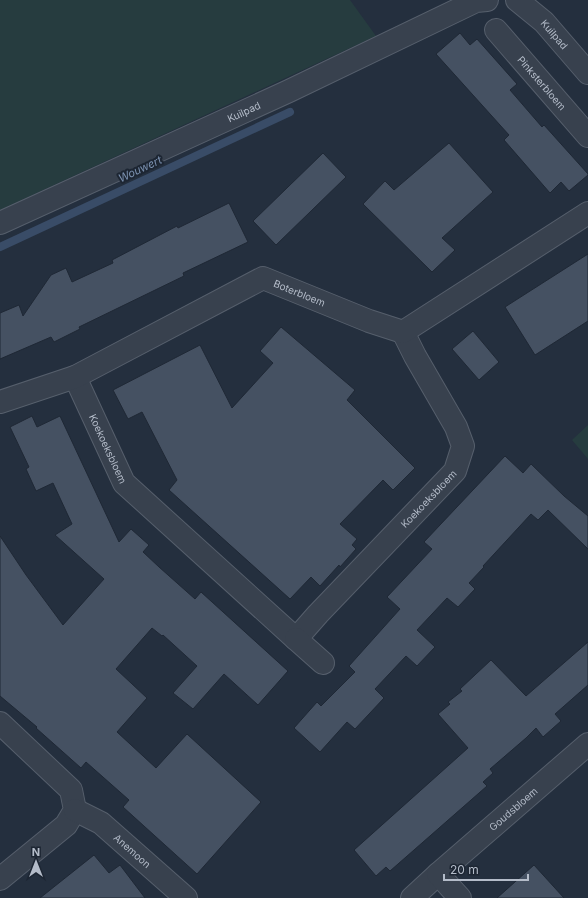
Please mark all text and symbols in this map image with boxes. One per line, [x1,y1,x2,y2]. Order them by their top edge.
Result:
street label: Kuilpad [539,17,571,51]
street label: Pinksterbloem [515,53,569,112]
street label: Kuilpad [225,99,262,124]
water label: Wouwert [116,153,164,185]
street label: Boterbloem [272,277,327,309]
street label: Koekoeksbloem [87,412,129,485]
street label: Koekoeksbloem [398,467,459,530]
street label: Goudsbloem [487,785,540,833]
street label: Anemoon [111,831,153,870]
north arrow [16,842,56,882]
text: N [32,845,40,859]
scale bar [444,856,528,882]
text: 20 m [450,862,479,877]

